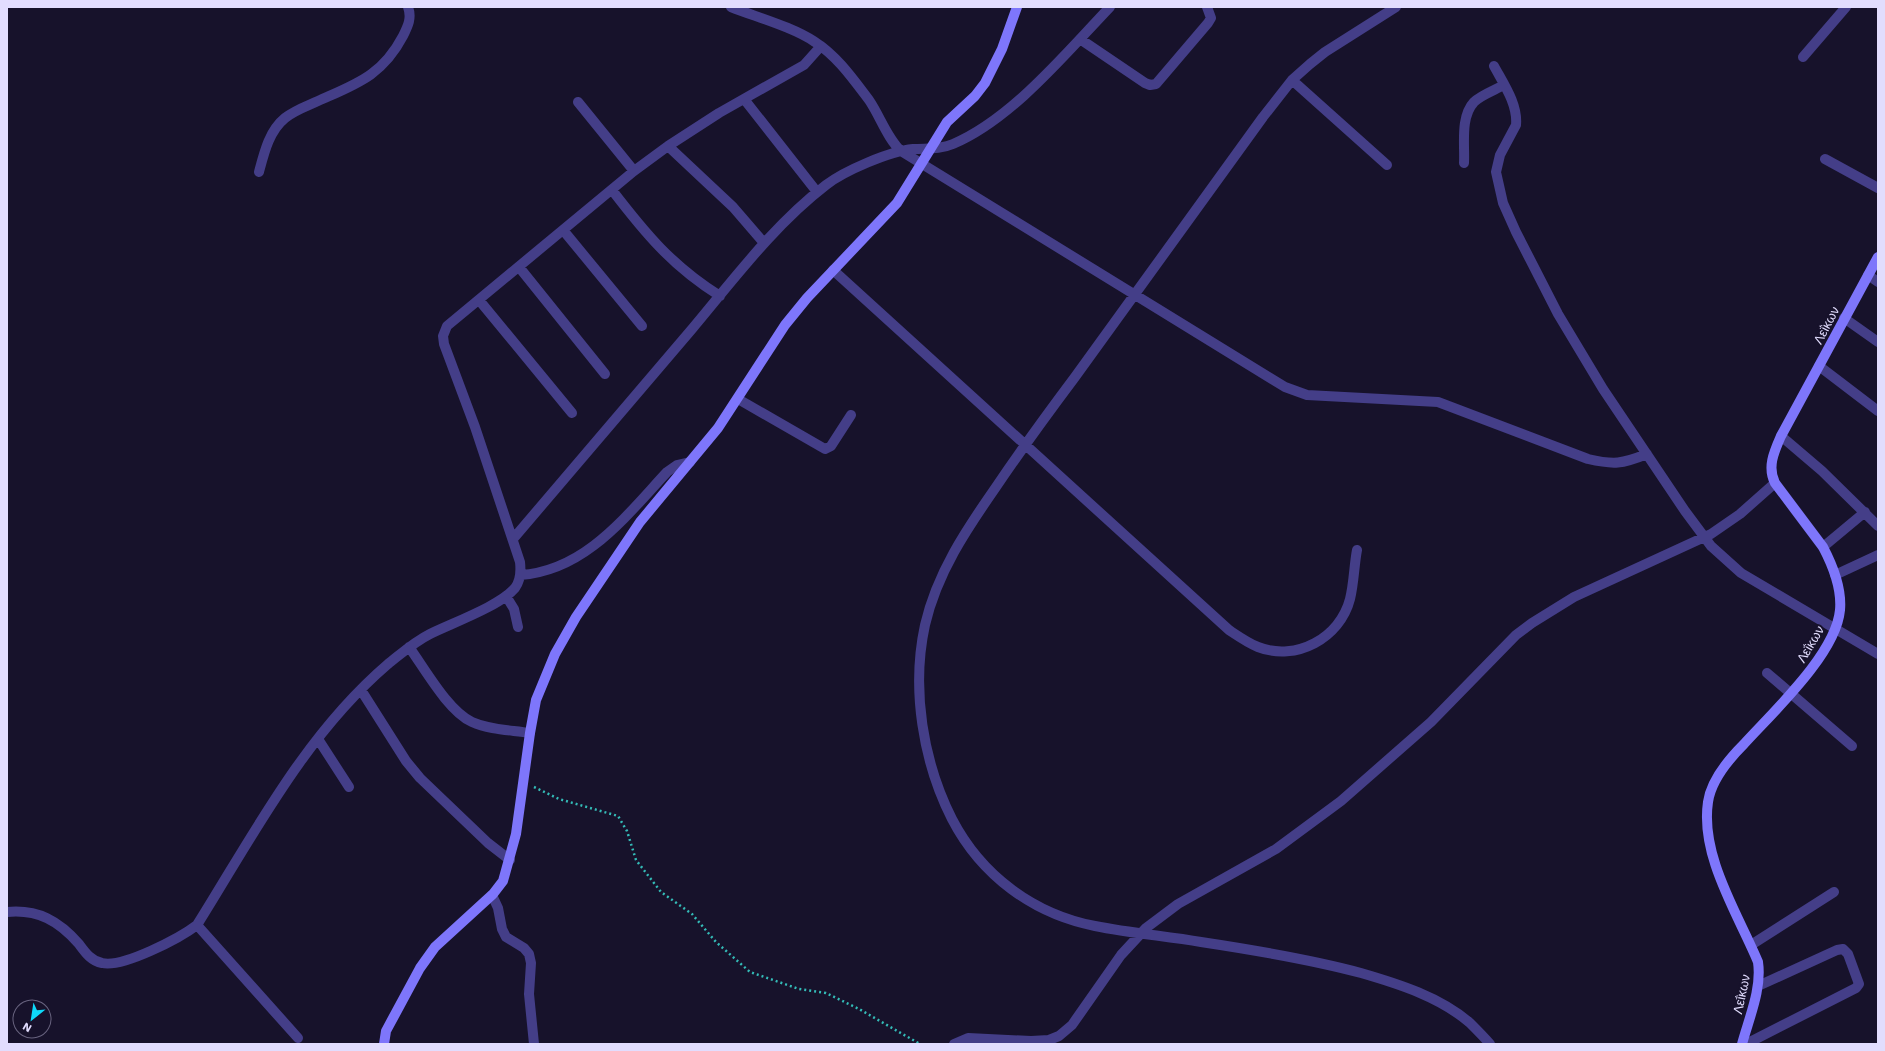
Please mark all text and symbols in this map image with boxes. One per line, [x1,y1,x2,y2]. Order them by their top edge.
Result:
street label: Λεΐκων [1810,304,1843,347]
street label: Λεΐκων [1794,623,1827,665]
street label: Λεΐκων [1730,973,1753,1015]
north arrow [12,999,52,1039]
text: N [20,1020,34,1035]

